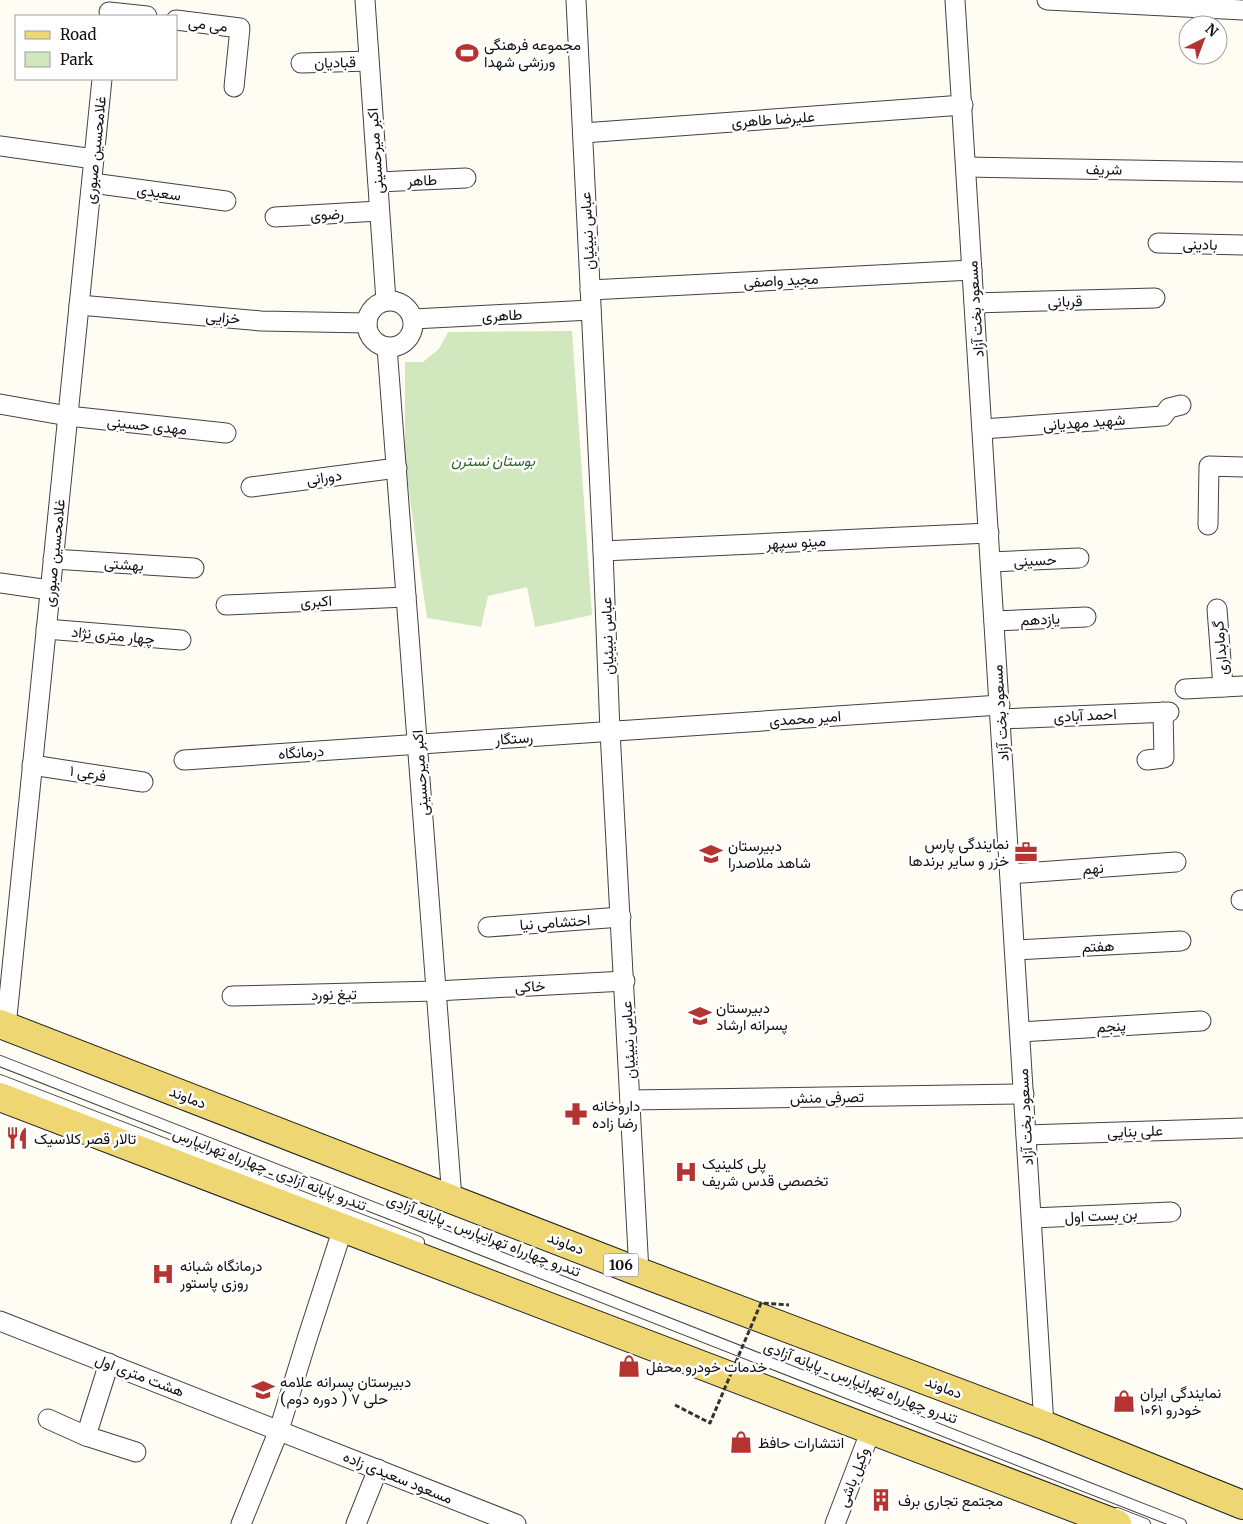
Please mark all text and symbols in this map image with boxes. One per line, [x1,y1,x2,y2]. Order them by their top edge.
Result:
street label: می می [187,12,229,37]
legend [15,15,178,80]
north arrow [1178,15,1228,65]
text: N [1202,20,1222,41]
text: Road [60,25,96,44]
place label: مجموعه فرهنگی ورزشی شهدا [484,35,581,72]
sports icon: مجموعه فرهنگی ورزشی شهدا [454,40,480,66]
text: Park [60,50,94,69]
street label: قبادیان [314,52,356,72]
street label: غلامحسین صبوری [80,95,111,205]
street label: اکبر میرحسینی [363,107,388,195]
street label: علیرضا طاهری [731,107,816,132]
street label: شریف [1086,159,1122,179]
street label: طاهر [406,170,438,190]
street label: سعیدی [136,180,182,206]
street label: عباس نبیئیان [575,191,600,270]
street label: رضوی [310,204,344,225]
street label: بادینی [1182,234,1218,255]
street label: مسعود بخت آزاد [962,260,988,358]
street label: مجید واصفی [743,269,819,292]
street label: قربانی [1047,291,1083,312]
street label: طاهری [481,304,523,327]
street label: خزایی [205,306,241,329]
street label: شهید مهدیانی [1042,410,1126,435]
street label: مهدی حسینی [106,411,188,440]
park label: بوستان نسترن [451,451,536,470]
street label: دورانی [305,465,343,490]
street label: غلامحسین صبوری [39,498,70,608]
street label: مینو سپهر [765,531,827,554]
street label: حسینی [1013,549,1057,572]
street label: بهشتی [103,553,144,576]
street label: اکبری [300,591,332,612]
street label: عباس نبیئیان [596,596,619,675]
street label: یازدهم [1020,608,1060,631]
street label: گرمابداری [1208,619,1233,676]
street label: چهار متری نژاد [70,622,155,649]
street label: مسعود بخت آزاد [987,664,1013,762]
street label: احمد آبادی [1053,704,1117,727]
street label: امیر محمدی [768,706,842,731]
street label: رستگار [493,727,534,749]
street label: اکبر میرحسینی [408,729,433,817]
street label: درمانگاه [277,741,325,763]
street label: فرعی ۱ [68,761,108,786]
place label: نمایندگی پارس خزر و سایر برندها [908,834,1009,870]
place label: دبیرستان شاهد ملاصدرا [728,836,811,872]
office icon: نمایندگی پارس خزر و سایر برندها [1013,839,1039,865]
school or university icon: دبیرستان شاهد ملاصدرا [698,841,724,867]
street label: نهم [1082,858,1104,879]
street label: احتشامی نیا [519,910,591,935]
street label: هفتم [1081,936,1115,957]
street label: خاکی [514,976,546,997]
street label: تیغ نورد [311,984,357,1006]
place label: دبیرستان پسرانه ارشاد [716,998,788,1035]
street label: عباس نبیئیان [616,1000,641,1079]
school or university icon: دبیرستان پسرانه ارشاد [687,1003,713,1029]
street label: پنجم [1096,1015,1126,1038]
street label: مسعود بخت آزاد [1013,1068,1037,1166]
street label: دماوند [167,1081,209,1113]
street label: تصرفی منش [790,1087,865,1108]
place label: داروخانه رضا زاده [592,1096,640,1132]
pharmacy icon: داروخانه رضا زاده [563,1101,589,1127]
street label: علی بنایی [1107,1121,1163,1142]
street label: تندرو پایانه آزادی ـ چهارراه تهرانپارس [170,1123,370,1216]
restaurant icon: تالار قصر کلاسیک [4,1125,30,1151]
place label: تالار قصر کلاسیک [34,1129,136,1148]
place label: پلی کلینیک تخصصی قدس شریف [702,1154,829,1191]
hospital icon: پلی کلینیک تخصصی قدس شریف [673,1159,699,1185]
street label: تندرو چهارراه تهرانپارس ـ پایانه آزادی [384,1189,584,1282]
street label: بن بست اول [1064,1204,1138,1227]
street label: دماوند [545,1227,587,1259]
road number: 106 [604,1254,638,1276]
place label: درمانگاه شبانه روزی پاستور [179,1256,262,1293]
hospital icon: درمانگاه شبانه روزی پاستور [150,1261,176,1287]
street label: تندرو چهارراه تهرانپارس ـ پایانه آزادی [761,1336,961,1429]
street label: هشت متری اول [93,1349,187,1402]
shop icon: خدمات خودرو محفل [616,1353,642,1379]
place label: خدمات خودرو محفل [646,1357,767,1376]
street label: دماوند [923,1371,965,1403]
place label: دبیرستان پسرانه علامه حلی ۷ ( دوره دوم) [280,1372,411,1409]
school or university icon: دبیرستان پسرانه علامه حلی ۷ ( دوره دوم) [250,1377,276,1403]
place label: نمایندگی ایران خودرو ۱۰۶۱ [1140,1383,1221,1419]
shop icon: نمایندگی ایران خودرو ۱۰۶۱ [1111,1388,1137,1414]
shop icon: انتشارات حافظ [728,1429,754,1455]
place label: انتشارات حافظ [758,1433,844,1452]
street label: وکیل باشی [833,1444,874,1510]
street label: مسعود سعیدی زاده [340,1446,456,1509]
building icon: مجتمع تجاری برف [868,1487,894,1513]
place label: مجتمع تجاری برف [898,1491,1003,1512]

